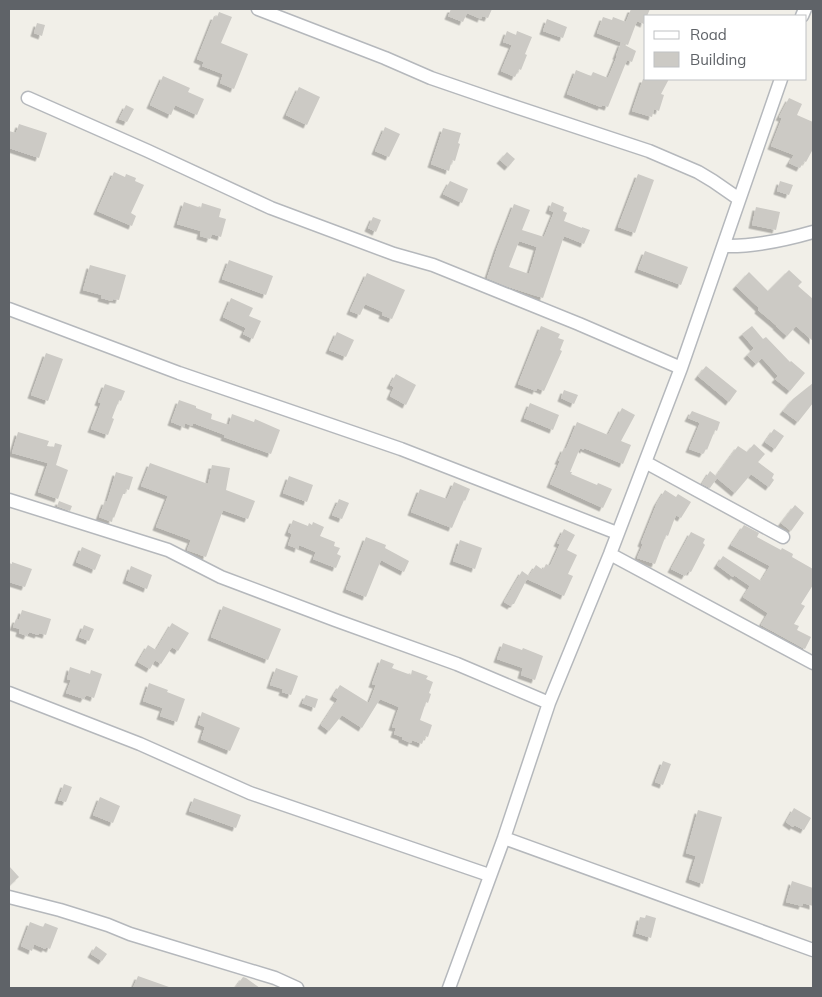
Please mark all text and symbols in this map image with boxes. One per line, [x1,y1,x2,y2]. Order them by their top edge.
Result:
legend [644,15,807,80]
text: Road [690,25,727,44]
text: Building [690,50,746,69]

